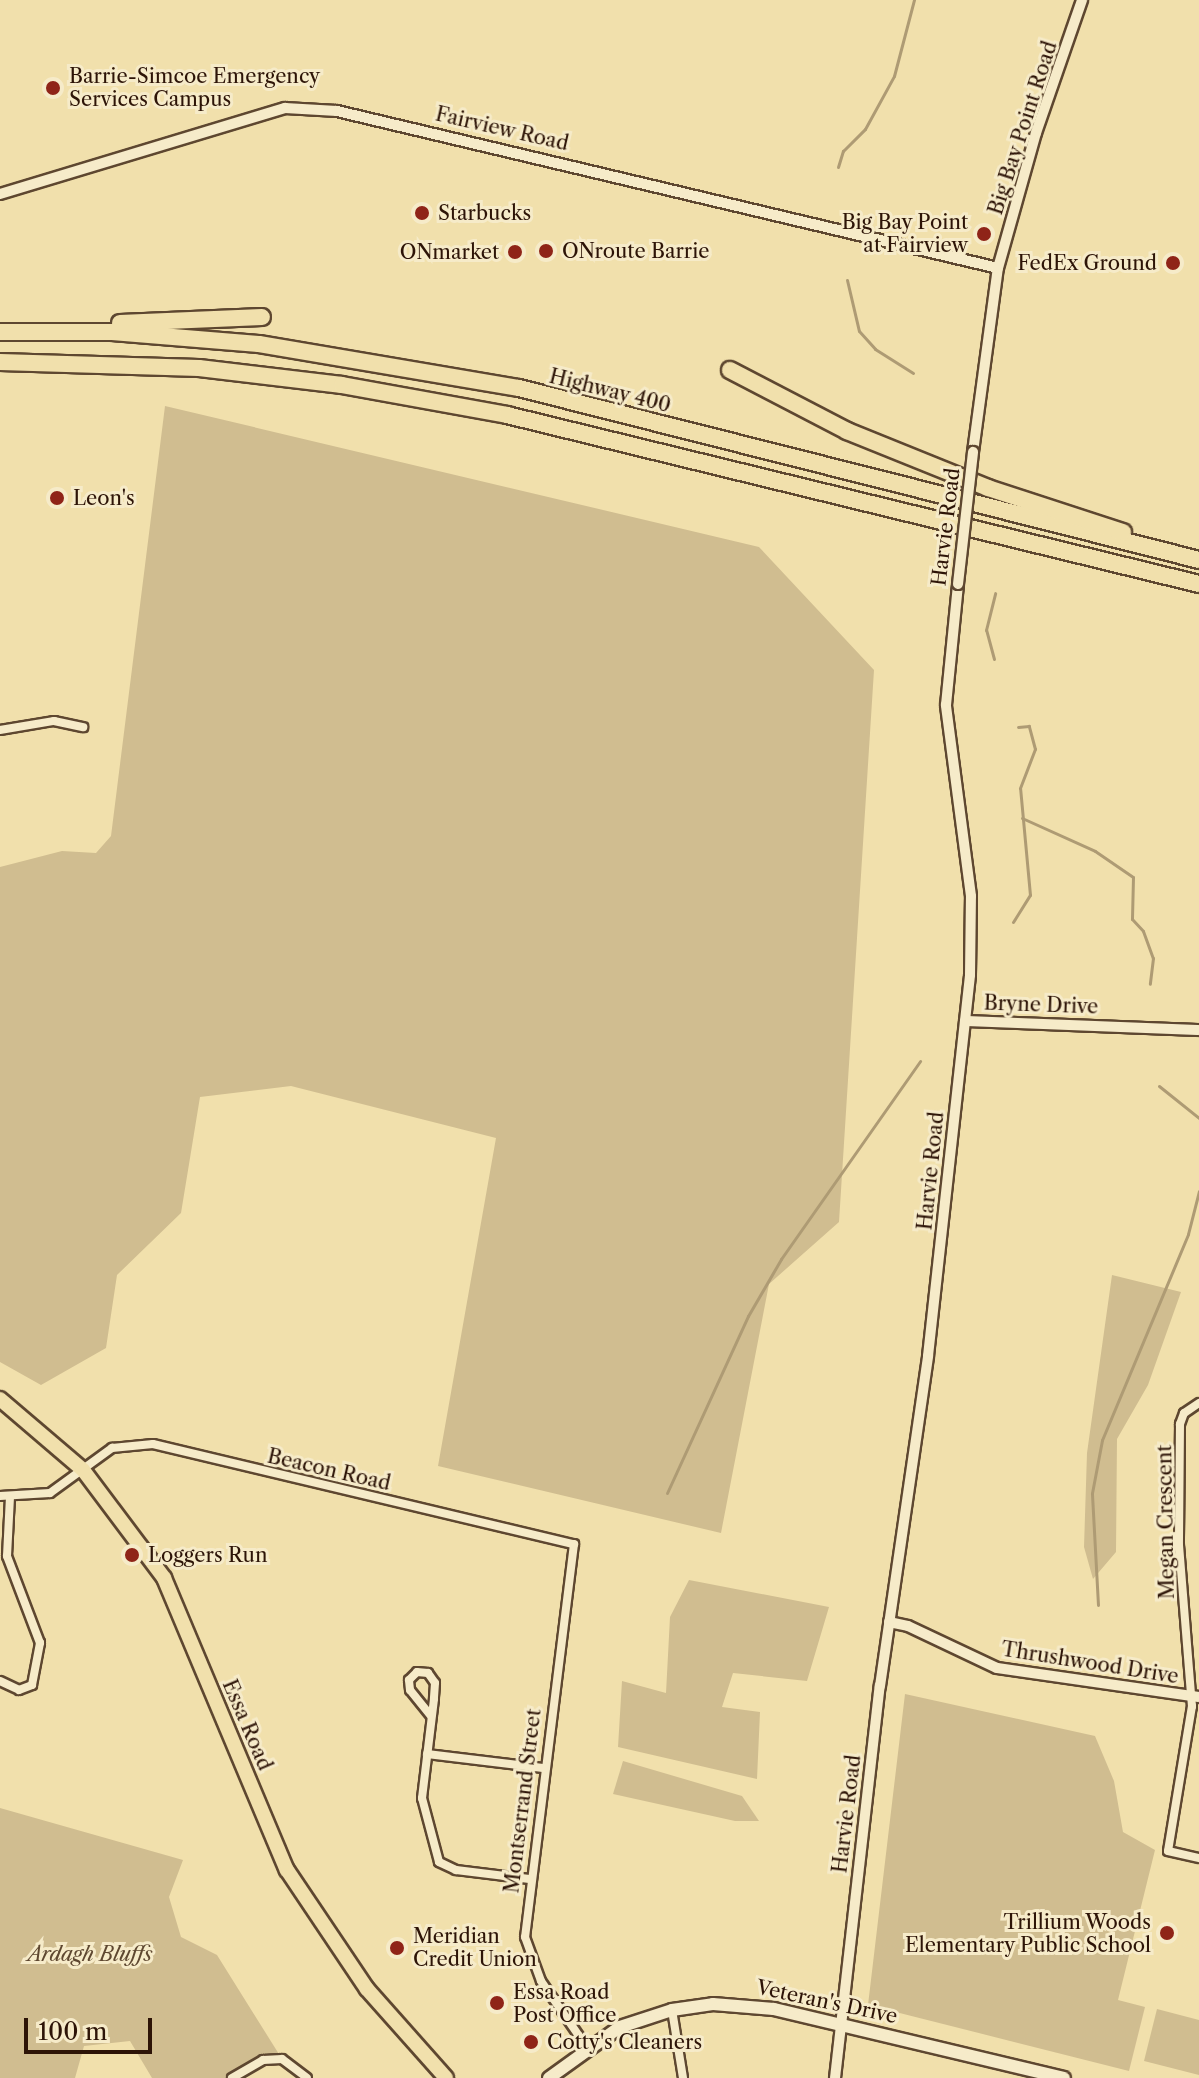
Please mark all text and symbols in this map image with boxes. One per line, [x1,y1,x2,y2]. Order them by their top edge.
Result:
street label: Big Bay Point Road [983,38,1063,218]
place label: Barrie-Simcoe Emergency Services Campus [69,64,320,111]
marker: Barrie-Simcoe Emergency Services Campus [44,79,62,97]
street label: Fairview Road [433,102,571,156]
place label: Starbucks [438,201,531,225]
marker: Starbucks [413,204,431,222]
place label: Big Bay Point at Fairview [841,210,968,257]
marker: Big Bay Point at Fairview [975,225,993,243]
place label: ONroute Barrie [562,239,710,263]
place label: ONmarket [400,240,499,264]
marker: ONroute Barrie [537,242,555,260]
marker: ONmarket [506,243,524,261]
place label: FedEx Ground [1017,251,1157,275]
marker: FedEx Ground [1164,254,1182,272]
street label: Highway 400 [546,364,674,418]
street label: Harvie Road [927,467,965,587]
place label: Leon's [73,486,135,510]
marker: Leon's [48,489,66,507]
street label: Bryne Drive [983,991,1099,1019]
street label: Harvie Road [913,1111,949,1231]
street label: Beacon Road [265,1444,393,1496]
street label: Megan Crescent [1153,1445,1179,1599]
place label: Loggers Run [148,1543,267,1567]
marker: Loggers Run [123,1546,141,1564]
street label: Thrushwood Drive [1000,1637,1180,1689]
street label: Essa Road [217,1676,277,1774]
street label: Montserrand Street [500,1707,546,1895]
street label: Harvie Road [828,1754,866,1874]
place label: Trillium Woods Elementary Public School [904,1910,1151,1957]
place label: Meridian Credit Union [413,1924,537,1971]
marker: Trillium Woods Elementary Public School [1158,1924,1176,1942]
marker: Meridian Credit Union [388,1939,406,1957]
park label: Ardagh Bluffs [27,1942,153,1966]
street label: Veteran's Drive [754,1975,900,2029]
place label: Essa Road Post Office [513,1980,617,2027]
marker: Essa Road Post Office [488,1994,506,2012]
scale bar [28,2002,156,2052]
text: 100 m [38,2017,107,2046]
place label: Cotty's Cleaners [547,2030,702,2054]
marker: Cotty's Cleaners [522,2033,540,2051]

